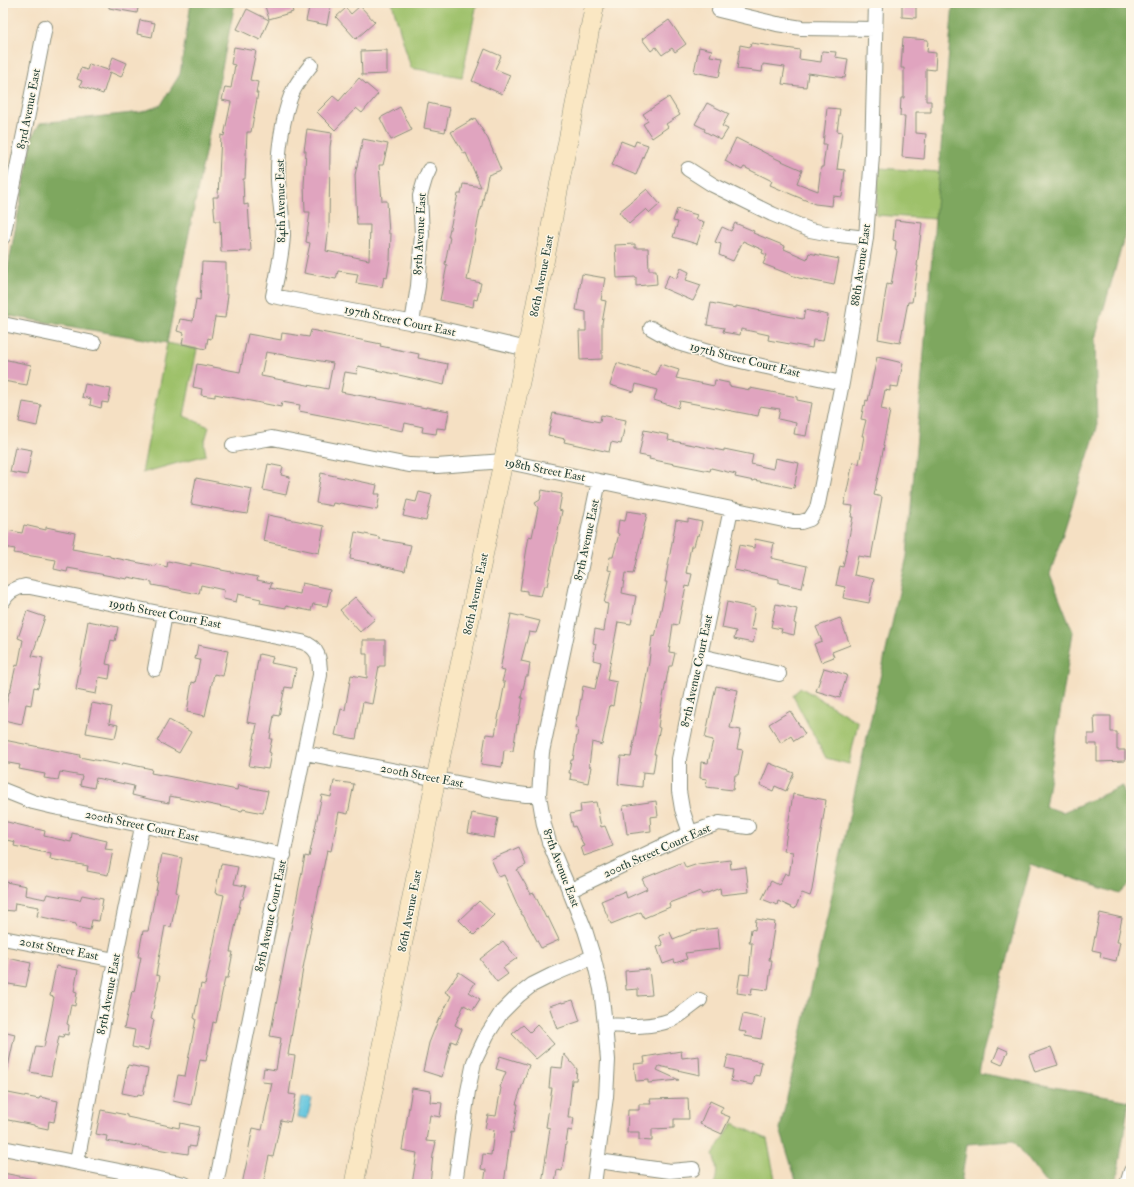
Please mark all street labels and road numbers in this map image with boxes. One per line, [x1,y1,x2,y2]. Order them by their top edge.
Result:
street label: 83rd Avenue East [14,67,44,151]
street label: 84th Avenue East [273,159,289,243]
street label: 85th Avenue East [410,192,430,276]
street label: 88th Avenue East [848,223,874,307]
street label: 86th Avenue East [527,234,557,318]
street label: 197th Street Court East [343,302,457,340]
street label: 197th Street Court East [688,339,802,381]
street label: 198th Street East [503,455,587,485]
street label: 87th Avenue East [571,498,603,582]
street label: 86th Avenue East [460,552,492,636]
street label: 199th Street Court East [108,596,222,632]
street label: 87th Avenue Court East [678,613,716,728]
street label: 200th Street East [379,761,465,791]
street label: 200th Street Court East [84,807,200,845]
street label: 200th Street Court East [601,821,713,881]
street label: 87th Avenue East [539,827,583,909]
street label: 85th Avenue Court East [252,859,290,973]
street label: 86th Avenue East [395,869,425,953]
street label: 201st Street East [18,934,100,964]
street label: 85th Avenue East [94,952,124,1036]

